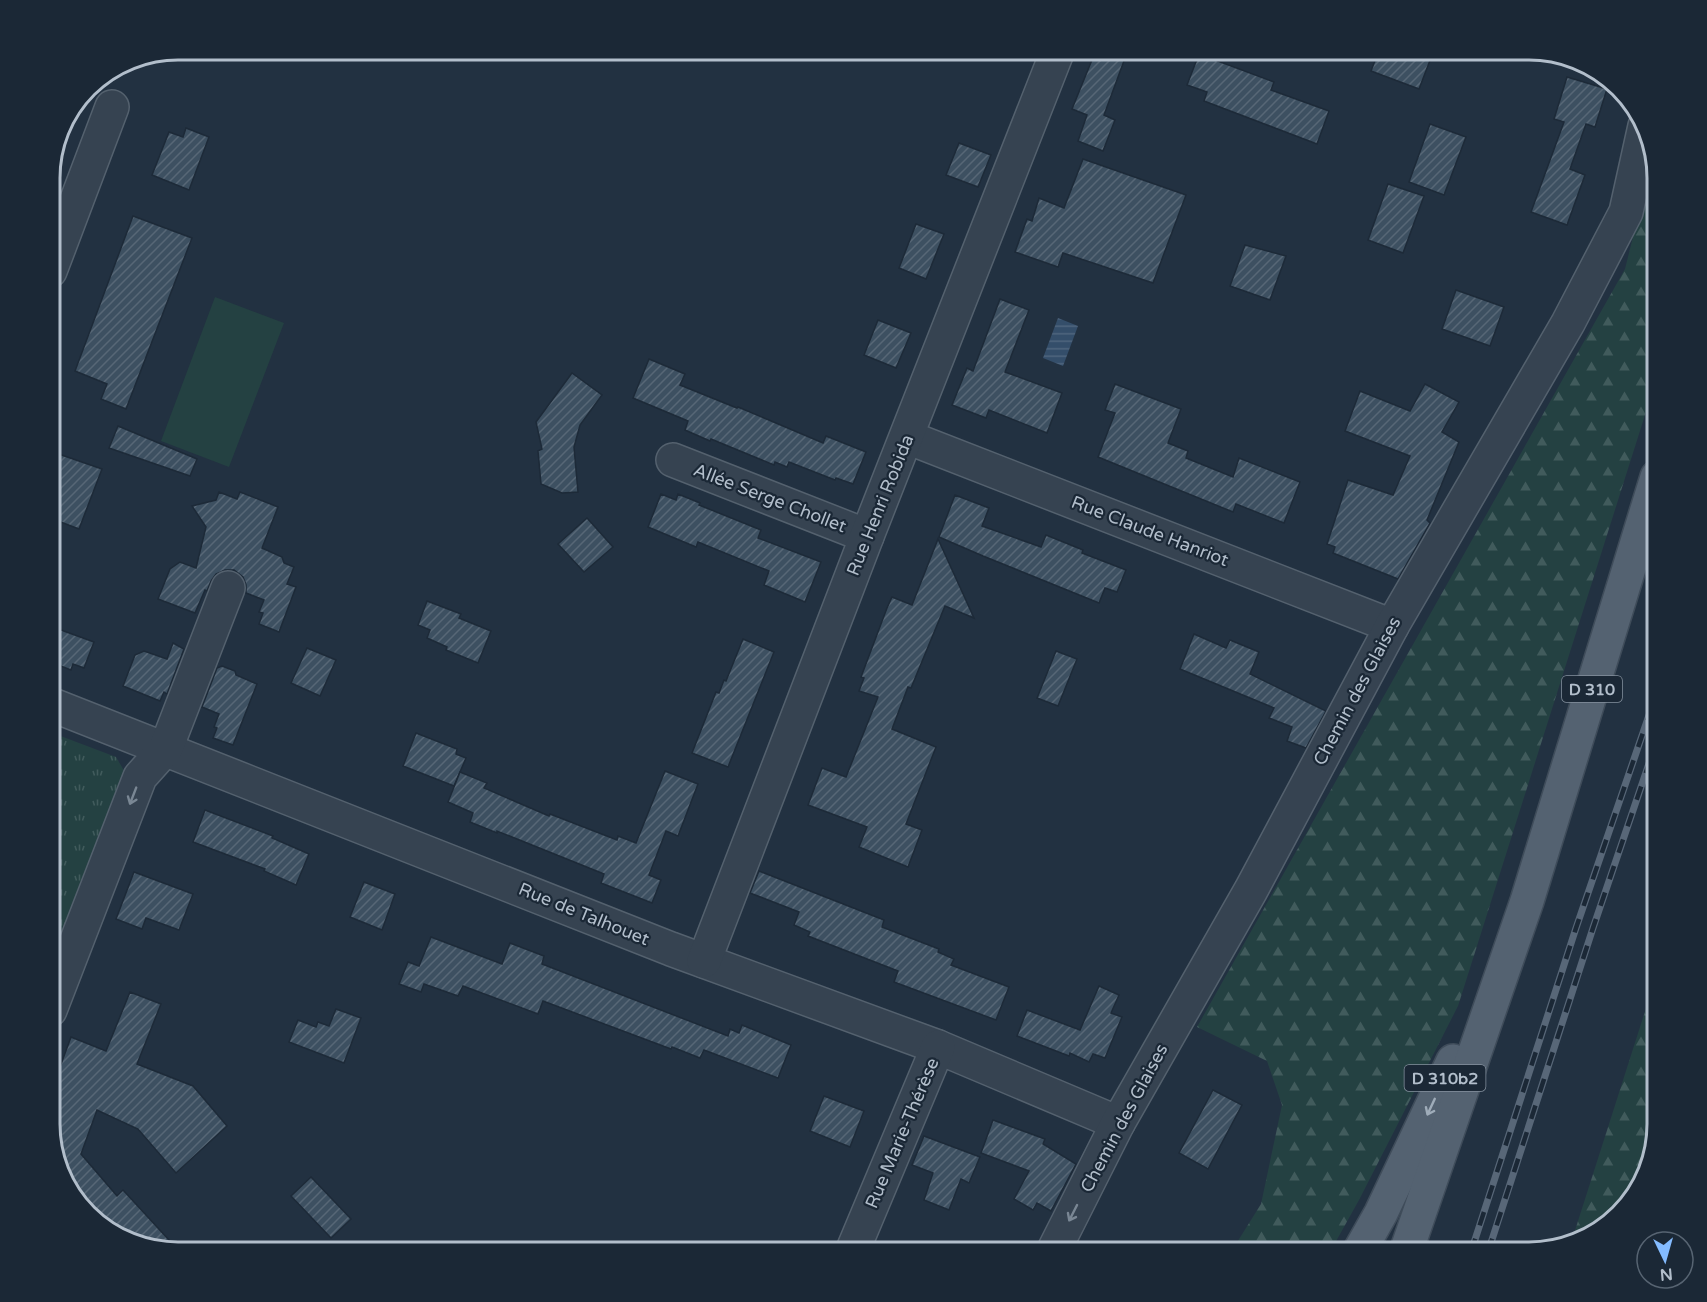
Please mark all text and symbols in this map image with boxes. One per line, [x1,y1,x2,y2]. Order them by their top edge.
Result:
street label: Rue Henri Robida [842,431,918,579]
street label: Allée Serge Chollet [690,459,850,537]
street label: Rue Claude Hanriot [1068,491,1232,571]
street label: Chemin des Glaises [1308,613,1406,769]
road number: D 310 [1562,676,1622,702]
one-way arrow [127,786,138,805]
street label: Rue de Talhouet [515,878,653,950]
street label: Chemin des Glaises [1075,1040,1173,1196]
street label: Rue Marie-Thérèse [860,1054,944,1212]
road number: D 310b2 [1404,1065,1486,1091]
one-way arrow [1425,1097,1437,1115]
one-way arrow [1067,1204,1079,1221]
north arrow [1635,1230,1695,1290]
text: N [1659,1263,1673,1284]

